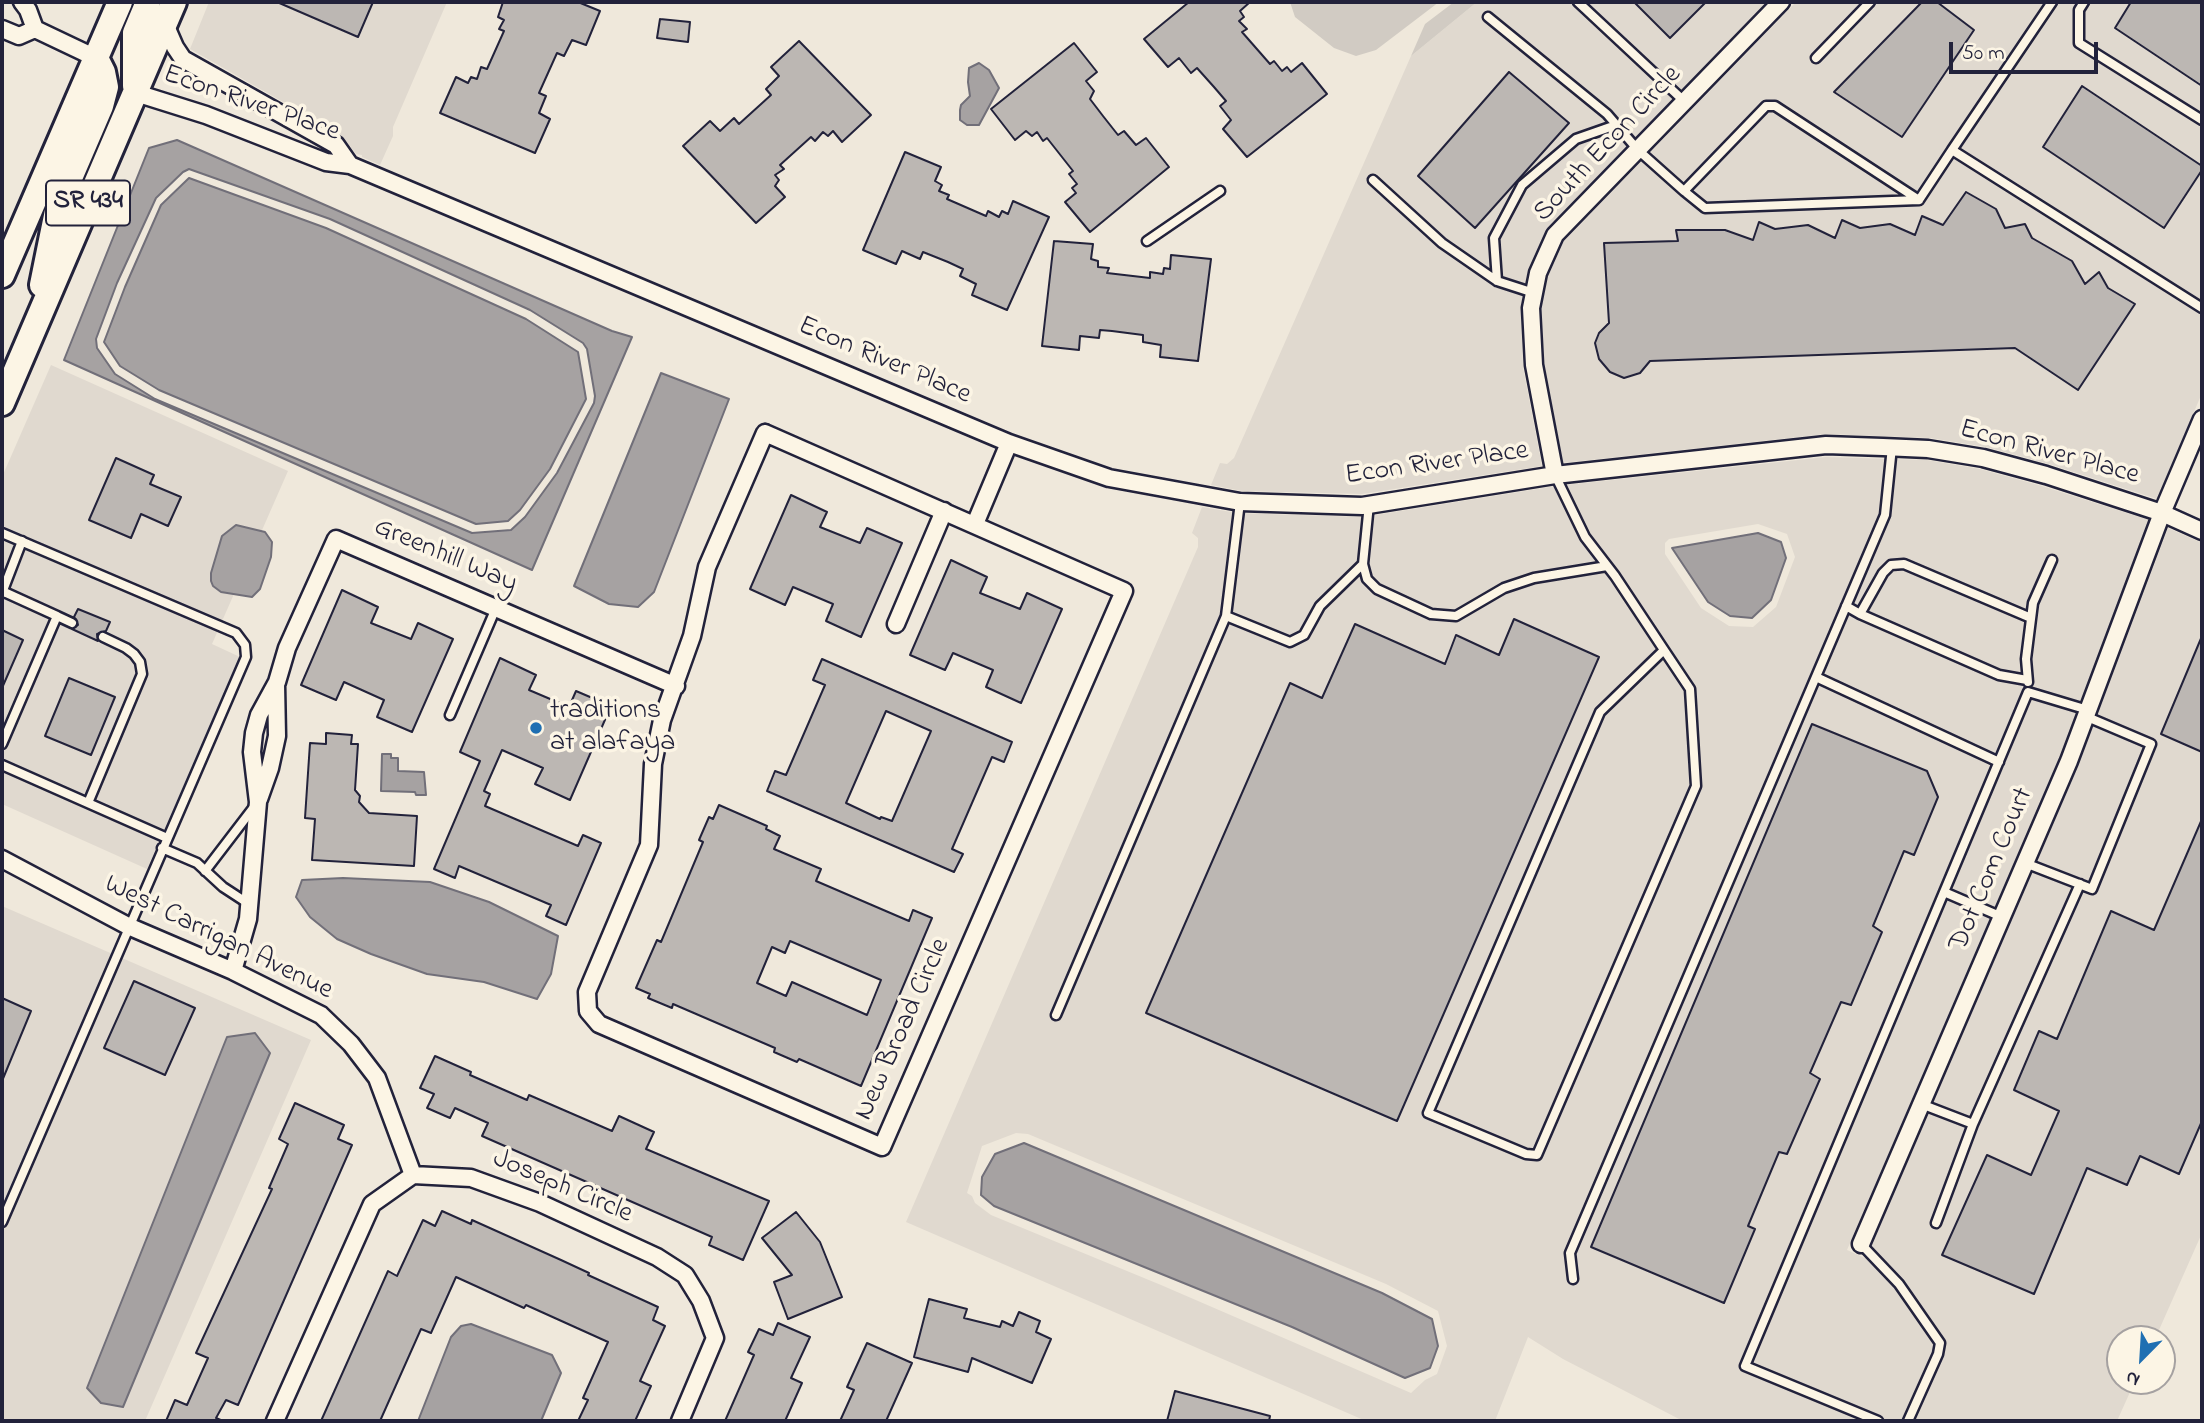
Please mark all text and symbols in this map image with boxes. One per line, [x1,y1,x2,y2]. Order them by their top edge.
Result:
scale bar [1952,28,2101,72]
text: 50 m [1962,39,2005,69]
street label: Econ River Place [158,59,344,151]
street label: South Econ Circle [1528,60,1690,230]
road number: SR 434 [46,180,130,226]
street label: Econ River Place [793,310,975,414]
street label: Econ River Place [1956,414,2142,494]
street label: Econ River Place [1343,436,1531,494]
street label: Greenhill Way [368,512,522,602]
place label: traditions at alafaya [550,695,675,761]
marker: traditions at alafaya [528,720,544,736]
street label: Dot Com Court [1944,783,2042,957]
street label: West Carrigan Avenue [98,869,338,1009]
street label: New Broad Circle [849,934,959,1126]
street label: Joseph Circle [487,1144,637,1232]
north arrow [2106,1325,2176,1395]
text: N [2122,1363,2144,1393]

